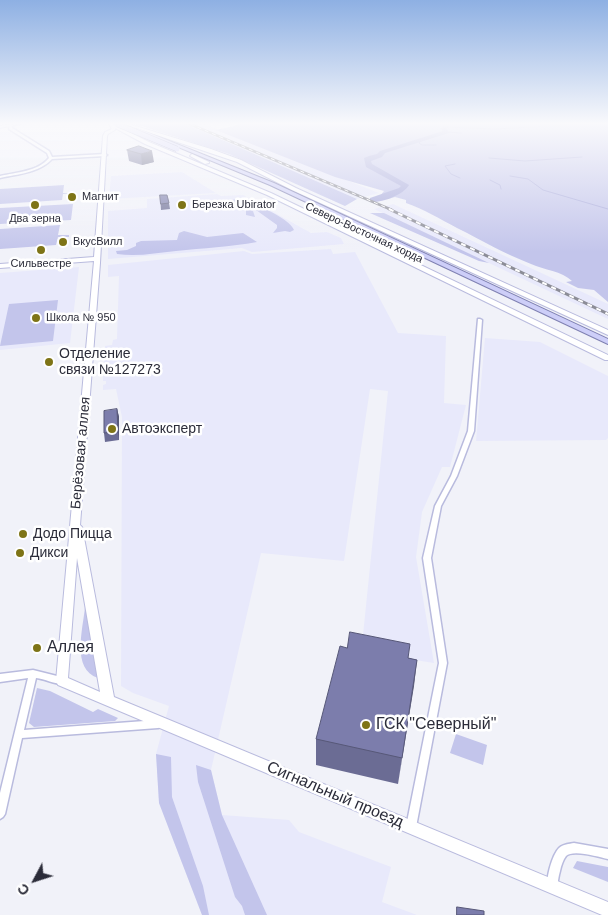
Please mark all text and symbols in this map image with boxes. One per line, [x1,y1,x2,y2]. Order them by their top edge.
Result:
place label: Магнит [82,190,119,204]
marker: Магнит [66,191,78,203]
place label: Березка Ubirator [192,198,276,212]
marker: Два зерна [29,199,41,211]
marker: Березка Ubirator [176,199,188,211]
street label: Северо-Восточная хорда [303,200,425,266]
place label: Два зерна [9,212,61,226]
place label: ВкусВилл [73,235,122,249]
marker: ВкусВилл [57,236,69,248]
marker: Сильвестре [35,244,47,256]
place label: Сильвестре [11,257,71,271]
place label: Школа № 950 [46,311,116,325]
marker: Школа № 950 [30,312,42,324]
place label: Отделение связи №127273 [59,346,161,378]
marker: Отделение связи №127273 [43,356,55,368]
street label: Берёзовая аллея [68,396,94,510]
place label: Автоэксперт [122,421,202,437]
marker: Автоэксперт [106,423,118,435]
place label: Додо Пицца [33,526,112,542]
marker: Додо Пицца [17,528,29,540]
place label: Дикси [30,545,68,561]
marker: Дикси [14,547,26,559]
place label: Аллея [47,638,94,658]
marker: Аллея [31,642,43,654]
place label: ГСК "Северный" [376,715,496,735]
marker: ГСК "Северный" [360,719,372,731]
street label: Сигнальный проезд [264,757,406,833]
north arrow [10,855,60,905]
text: С [14,881,33,899]

